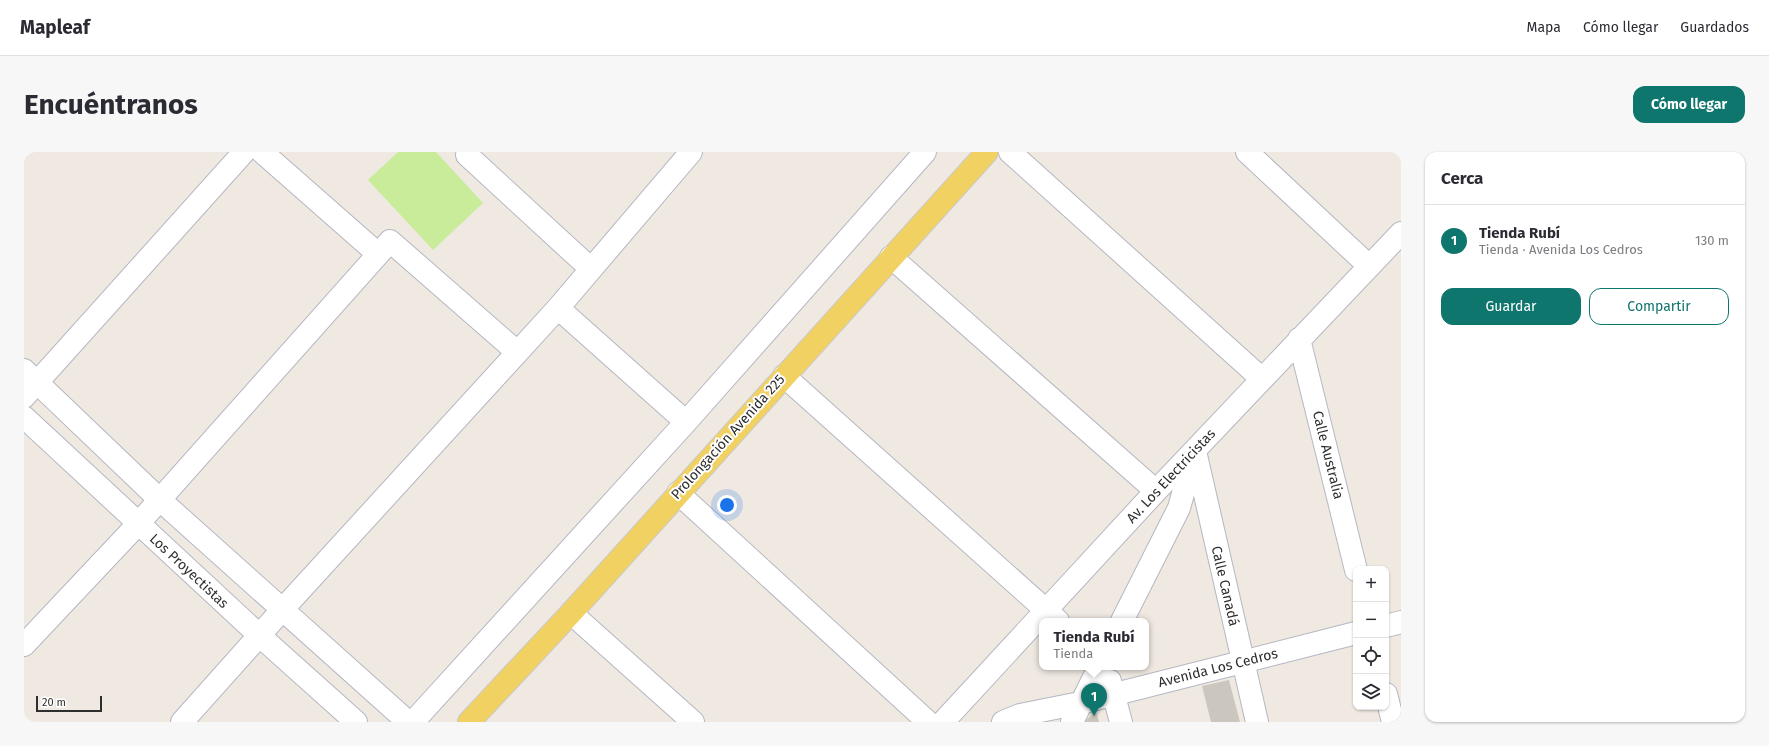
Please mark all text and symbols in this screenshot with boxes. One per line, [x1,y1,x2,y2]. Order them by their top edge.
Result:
text: Mapleaf [20,16,90,39]
text: Mapa [1527,19,1561,36]
text: Cómo llegar [1583,19,1658,36]
text: Guardados [1680,19,1749,36]
button: Cómo llegar [1633,86,1745,123]
text: Encuéntranos [24,88,198,121]
text: Cerca [1441,168,1483,189]
text: Tienda Rubí [1479,224,1560,242]
text: 1 [1451,233,1457,248]
text: 130 m [1695,233,1729,248]
text: Tienda · Avenida Los Cedros [1479,242,1643,257]
button: Guardar [1441,288,1581,325]
button: Compartir [1589,288,1729,325]
street label: Prolongación Avenida 225 [667,371,789,503]
street label: Calle Australia [1309,409,1347,501]
street label: Av. Los Electricistas [1123,425,1219,527]
your location [717,495,737,515]
street label: Los Proyectistas [146,530,232,612]
street label: Calle Canadá [1208,544,1242,628]
map controls [1353,566,1389,710]
button: + [1353,566,1389,602]
button: − [1353,602,1389,638]
popup [1039,618,1149,670]
text: Tienda Rubí [1053,628,1135,646]
button: locate [1353,638,1389,674]
street label: Avenida Los Cedros [1156,645,1280,691]
text: Tienda [1053,646,1093,661]
button: layers [1353,674,1389,710]
pin: 1 [1081,683,1107,716]
scale bar [36,694,102,713]
text: 20 m [42,696,66,709]

